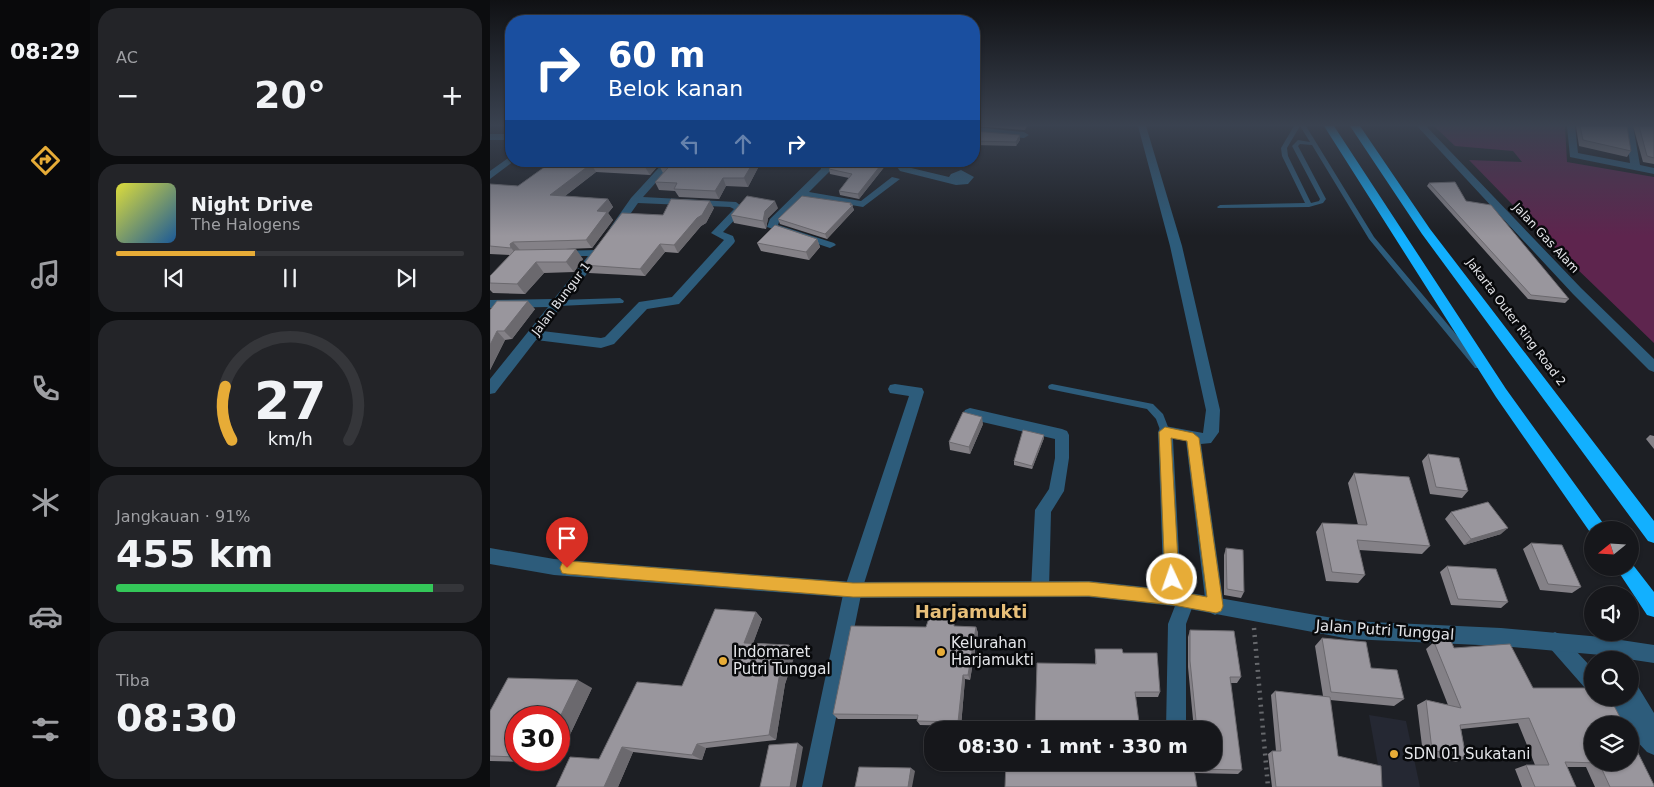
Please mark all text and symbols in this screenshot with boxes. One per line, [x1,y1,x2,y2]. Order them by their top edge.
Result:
icon: right [525,35,590,100]
text: 60 m [608,35,705,75]
text: 08:29 [10,39,80,64]
text: AC [116,48,138,67]
text: 20° [254,73,326,117]
text: Belok kanan [608,76,743,101]
text: − [116,79,139,112]
text: + [441,79,464,112]
icon: left [676,130,704,158]
icon: ahead [729,130,757,158]
icon: right [782,130,810,158]
icon: directions [28,143,63,178]
text: Night Drive [191,193,313,215]
street label: Jalan Gas Alam [1509,199,1582,276]
text: The Halogens [191,215,300,234]
street label: Jakarta Outer Ring Road 2 [1463,255,1569,388]
icon: music [28,257,63,292]
street label: Jalan Bungur 1 [528,260,593,339]
icon: previous [160,264,188,292]
icon: pause [276,264,304,292]
icon: next [392,264,420,292]
icon: phone [28,371,63,406]
text: 27 [254,371,326,431]
text: km/h [267,428,313,449]
icon: climate [28,485,63,520]
text: Jangkauan · 91% [116,507,251,526]
pin [546,517,588,568]
north arrow [1584,521,1639,576]
map controls [1584,521,1639,771]
icon: arrive [553,524,581,552]
text: 455 km [116,532,273,576]
position arrow [1145,552,1197,604]
button: sound [1584,586,1639,641]
icon: car [28,599,63,634]
district label: Harjamukti [915,601,1027,622]
street label: Jalan Putri Tunggal [1314,616,1455,644]
place label: Kelurahan Harjamukti [951,634,1034,669]
place label: Indomaret Putri Tunggal [733,643,831,678]
marker: Kelurahan Harjamukti [935,646,947,658]
button: search [1584,651,1639,706]
marker: Indomaret Putri Tunggal [717,655,729,667]
text: Tiba [116,671,150,690]
text: 08:30 [116,696,237,740]
speed limit sign: 30 [505,706,570,771]
icon: filters [28,712,63,747]
button: layers [1584,716,1639,771]
text: 08:30 · 1 mnt · 330 m [958,735,1188,757]
place label: SDN 01 Sukatani [1404,745,1530,763]
marker: SDN 01 Sukatani [1388,748,1400,760]

